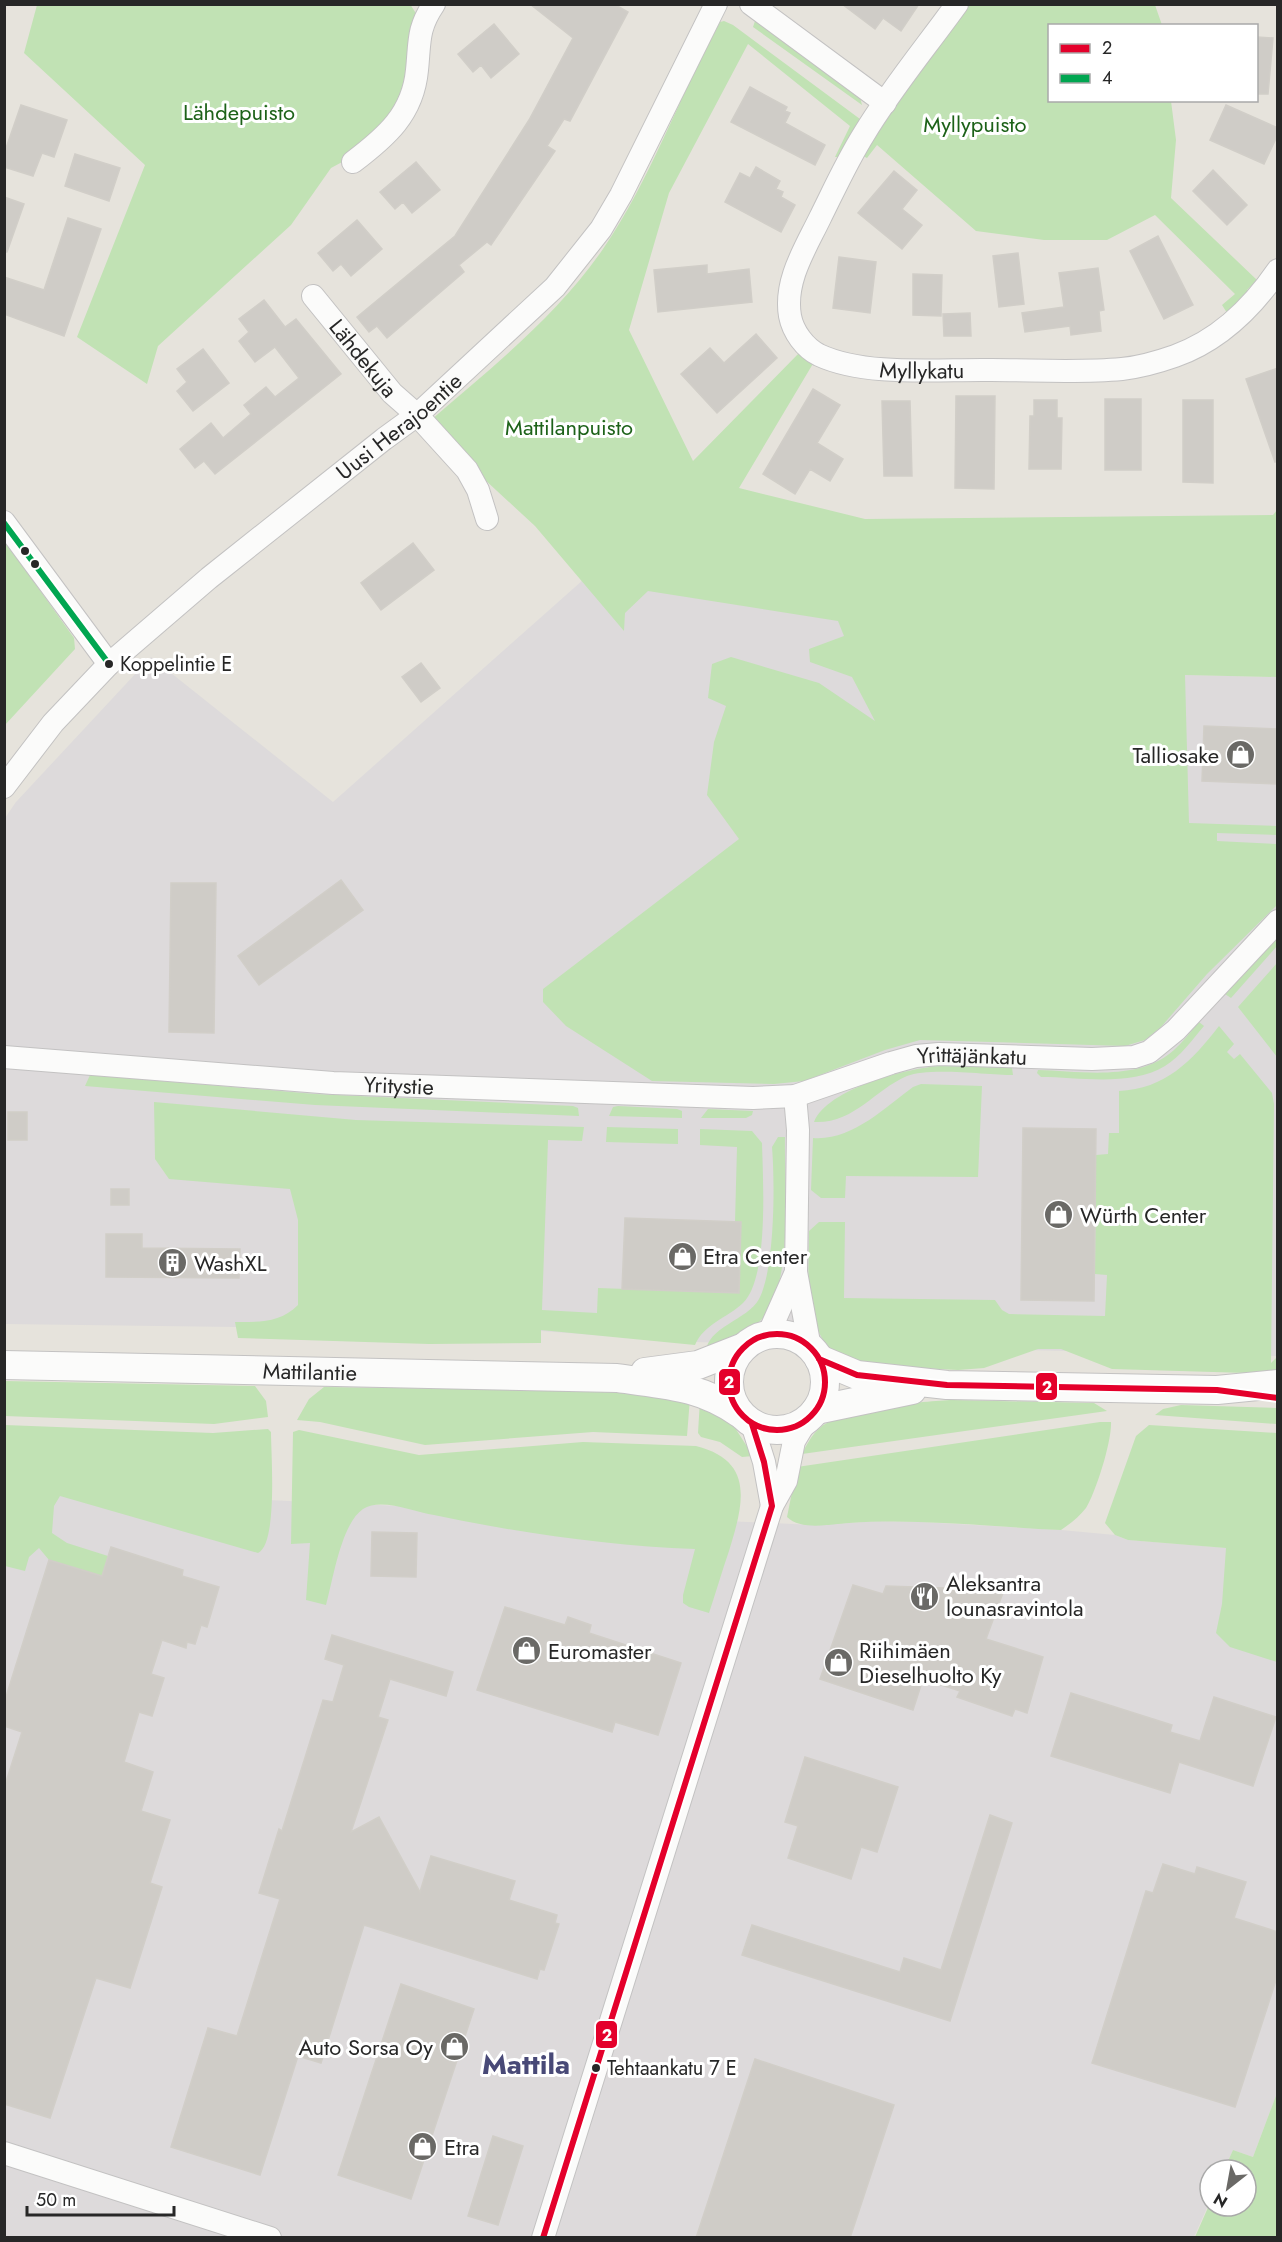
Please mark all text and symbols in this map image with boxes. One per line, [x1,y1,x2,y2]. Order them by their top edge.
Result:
legend [1048,24,1258,102]
text: 2 [1102,35,1112,61]
text: 4 [1102,65,1113,91]
park label: Lähdepuisto [183,96,295,128]
park label: Myllypuisto [923,108,1027,140]
street label: Lähdekuja [322,312,405,404]
street label: Myllykatu [879,353,965,387]
street label: Uusi Herajoentie [329,365,469,487]
park label: Mattilanpuisto [505,411,633,443]
unlabelled marker [19,545,31,557]
unlabelled marker [29,558,41,570]
place label: Koppelintie E [120,650,232,679]
marker: Koppelintie E [103,658,115,670]
place label: Talliosake [1132,739,1219,771]
shop icon: Talliosake [1224,739,1256,771]
street label: Yrittäjänkatu [916,1038,1028,1073]
street label: Yritystie [363,1068,435,1103]
shop icon: Würth Center [1043,1199,1075,1231]
place label: Würth Center [1080,1199,1207,1231]
shop icon: Etra Center [666,1240,698,1272]
place label: Etra Center [703,1240,808,1272]
building icon: WashXL [157,1247,189,1279]
place label: WashXL [194,1247,267,1279]
street label: Mattilantie [262,1354,357,1388]
line badge: 2 [718,1368,741,1396]
text: 2 [724,1371,734,1394]
line badge: 2 [1035,1372,1058,1401]
text: 2 [1042,1376,1052,1399]
place label: Aleksantra lounasravintola [946,1567,1084,1624]
restaurant icon: Aleksantra lounasravintola [909,1580,941,1612]
place label: Riihimäen Dieselhuolto Ky [859,1634,1002,1691]
shop icon: Euromaster [511,1635,543,1667]
place label: Euromaster [548,1635,652,1667]
shop icon: Riihimäen Dieselhuolto Ky [822,1647,854,1679]
line badge: 2 [595,2020,618,2049]
text: 2 [602,2024,612,2047]
place label: Auto Sorsa Oy [298,2031,433,2063]
shop icon: Auto Sorsa Oy [438,2031,470,2063]
district label: Mattila [482,2044,570,2085]
place label: Tehtaankatu 7 E [607,2054,737,2083]
marker: Tehtaankatu 7 E [590,2062,602,2074]
shop icon: Etra [407,2131,439,2163]
place label: Etra [444,2131,480,2163]
north arrow [1198,2158,1258,2218]
scale bar [27,2179,174,2217]
text: 50 m [36,2187,76,2213]
text: N [1209,2187,1232,2214]

